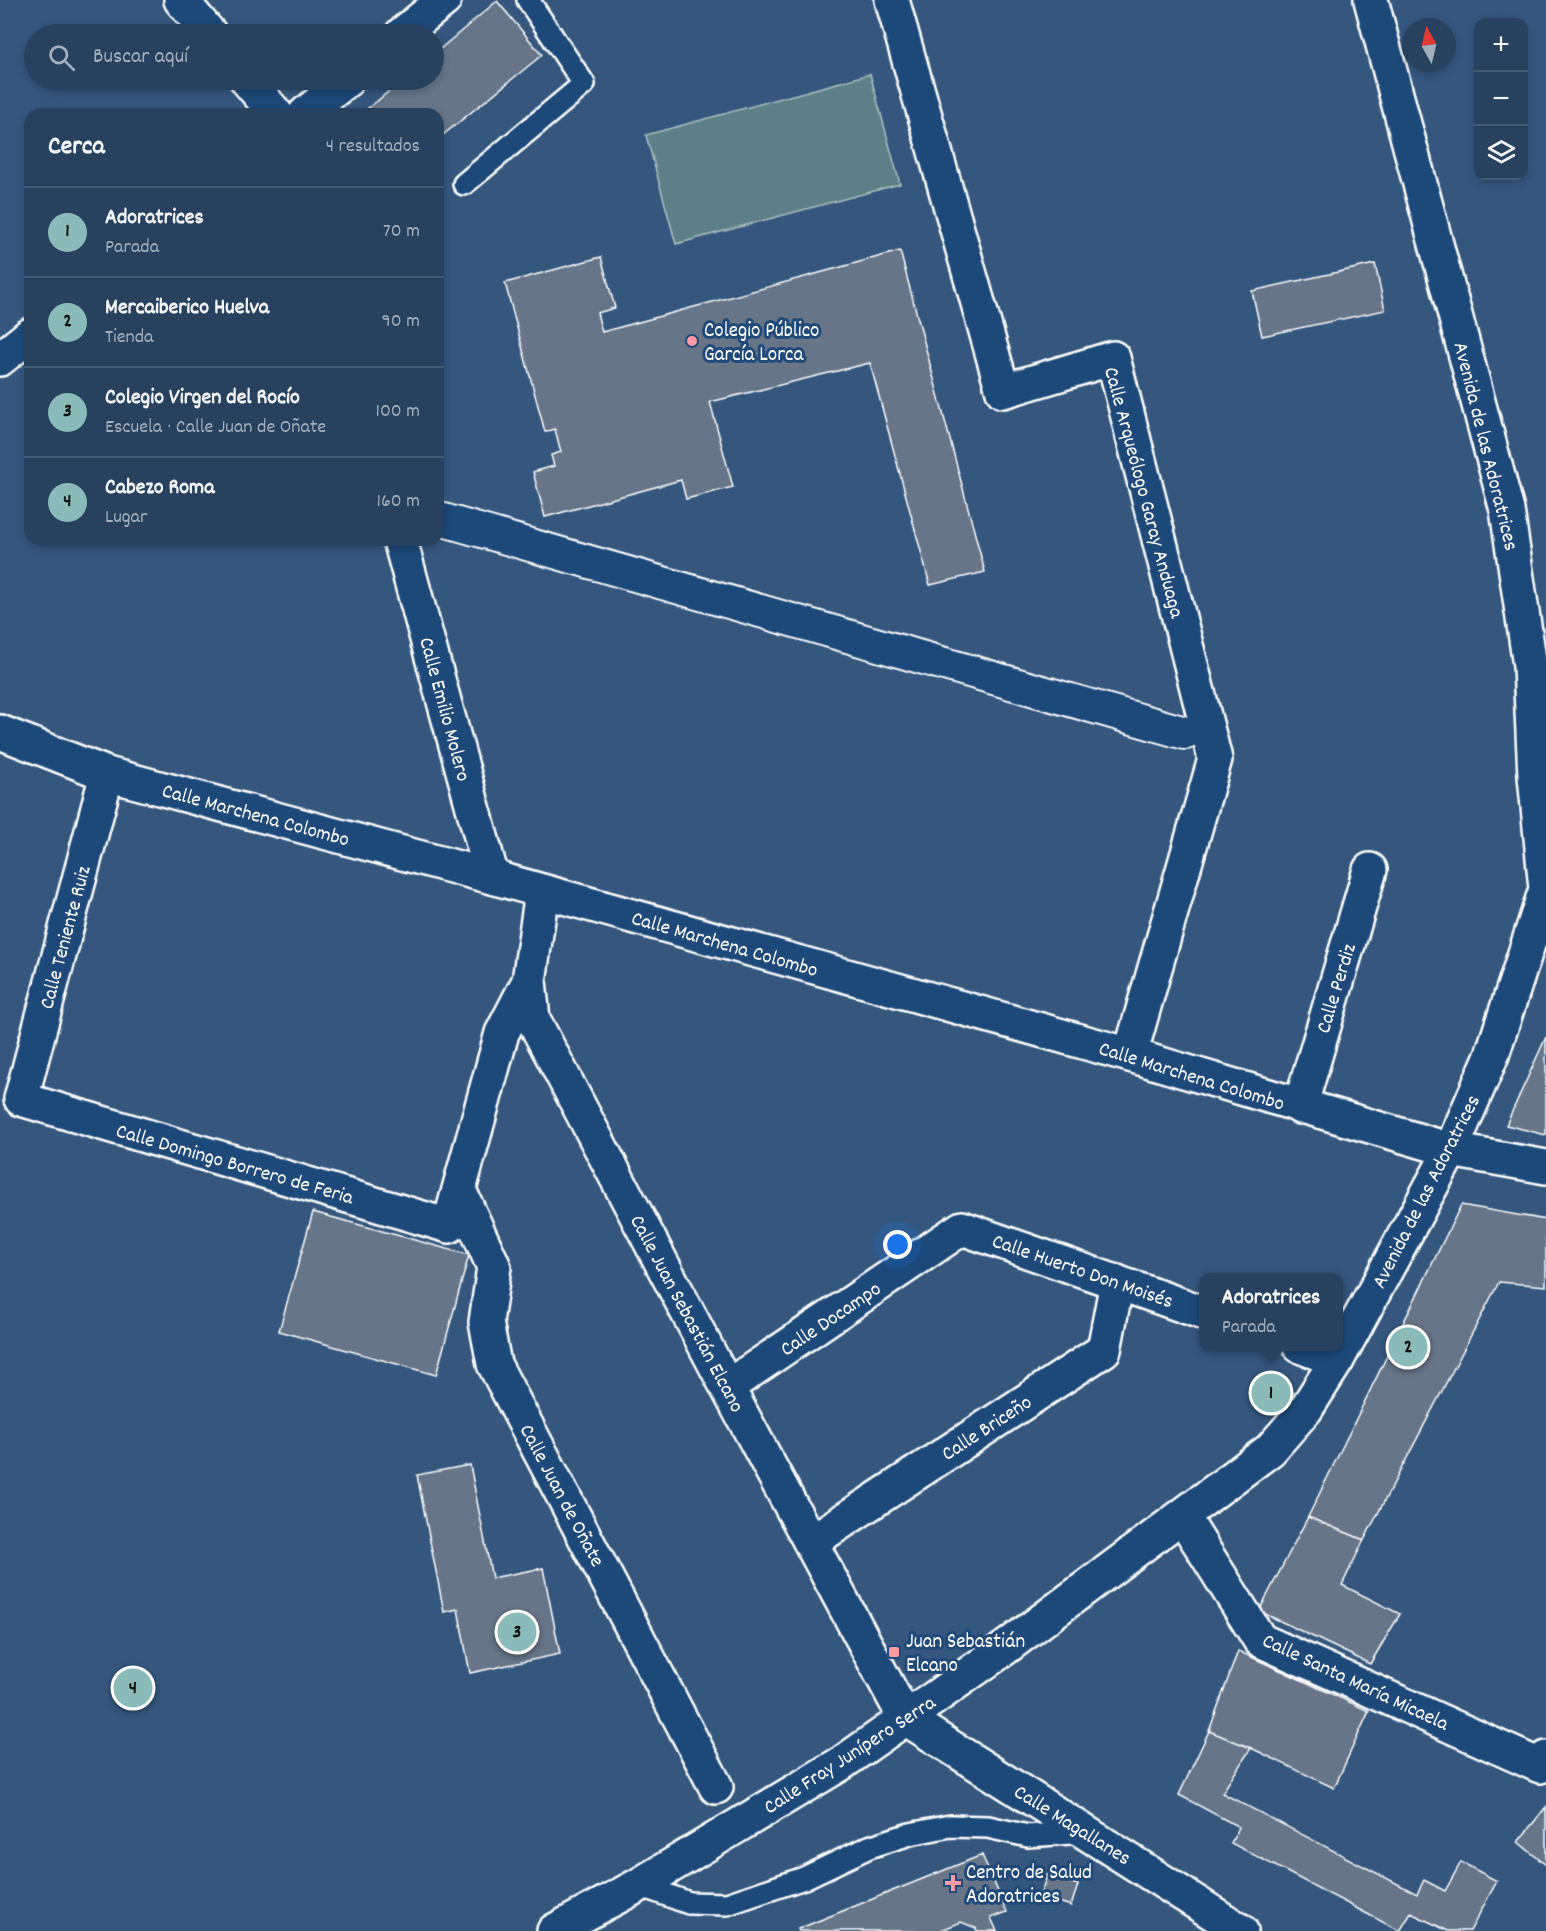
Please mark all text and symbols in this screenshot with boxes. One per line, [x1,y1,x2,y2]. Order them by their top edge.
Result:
north arrow [1402,18,1456,72]
map controls [1474,18,1528,180]
button: + [1474,18,1528,72]
search box [24,24,444,90]
icon: search [45,41,78,74]
text: Buscar aquí [93,42,188,73]
button: − [1474,72,1528,126]
button: layers [1474,126,1528,180]
text: Cerca [48,129,105,166]
text: 4 resultados [326,133,420,161]
text: Adoratrices [105,203,204,234]
text: 1 [65,218,70,246]
text: 70 m [383,218,420,246]
text: Parada [105,234,159,262]
text: Mercaiberico Huelva [105,293,269,324]
text: 2 [63,308,72,336]
text: 90 m [382,308,420,336]
place label: Colegio Público García Lorca [704,317,819,371]
text: Tienda [105,324,153,352]
marker: Colegio Público García Lorca [685,334,699,348]
street label: Avenida de las Adoratrices [1444,339,1525,554]
street label: Calle Arqueólogo Garay Anduaga [1094,364,1190,623]
text: Colegio Virgen del Rocío [105,383,300,414]
text: 3 [63,398,72,426]
text: 100 m [376,398,420,426]
text: Escuela · Calle Juan de Oñate [105,414,326,442]
text: Cabezo Roma [105,473,215,504]
text: 4 [63,488,72,516]
text: 160 m [377,488,420,516]
text: Lugar [105,504,147,532]
street label: Calle Emilio Molero [409,634,477,785]
street label: Calle Marchena Colombo [158,777,352,856]
street label: Calle Teniente Ruiz [33,863,100,1013]
street label: Calle Marchena Colombo [627,905,821,987]
street label: Calle Perdiz [1310,940,1366,1037]
street label: Calle Marchena Colombo [1095,1035,1288,1120]
street label: Avenida de las Adoratrices [1366,1090,1490,1295]
street label: Calle Domingo Borrero de Feria [112,1118,358,1214]
street label: Calle Juan Sebastián Elcano [620,1210,750,1419]
street label: Calle Huerto Don Moisés [987,1228,1177,1318]
your location [883,1230,912,1259]
popup [1199,1273,1343,1351]
street label: Calle Docampo [775,1276,888,1365]
text: Adoratrices [1222,1283,1320,1314]
text: Parada [1222,1314,1276,1342]
pin: 2 [1388,1324,1428,1370]
pin: 1 [1252,1370,1290,1416]
street label: Calle Briceño [936,1389,1039,1470]
street label: Calle Juan de Oñate [510,1420,611,1573]
pin: 3 [498,1610,536,1654]
street label: Calle Santa María Micaela [1257,1627,1454,1741]
place label: Juan Sebastián Elcano [906,1628,1025,1682]
marker: Juan Sebastián Elcano [887,1645,901,1659]
pin: 4 [114,1666,152,1710]
street label: Calle Fray Junípero Serra [759,1689,943,1823]
street label: Calle Magallanes [1007,1779,1136,1875]
place label: Centro de Salud Adoratrices [966,1859,1092,1913]
marker: Centro de Salud Adoratrices [944,1874,962,1892]

